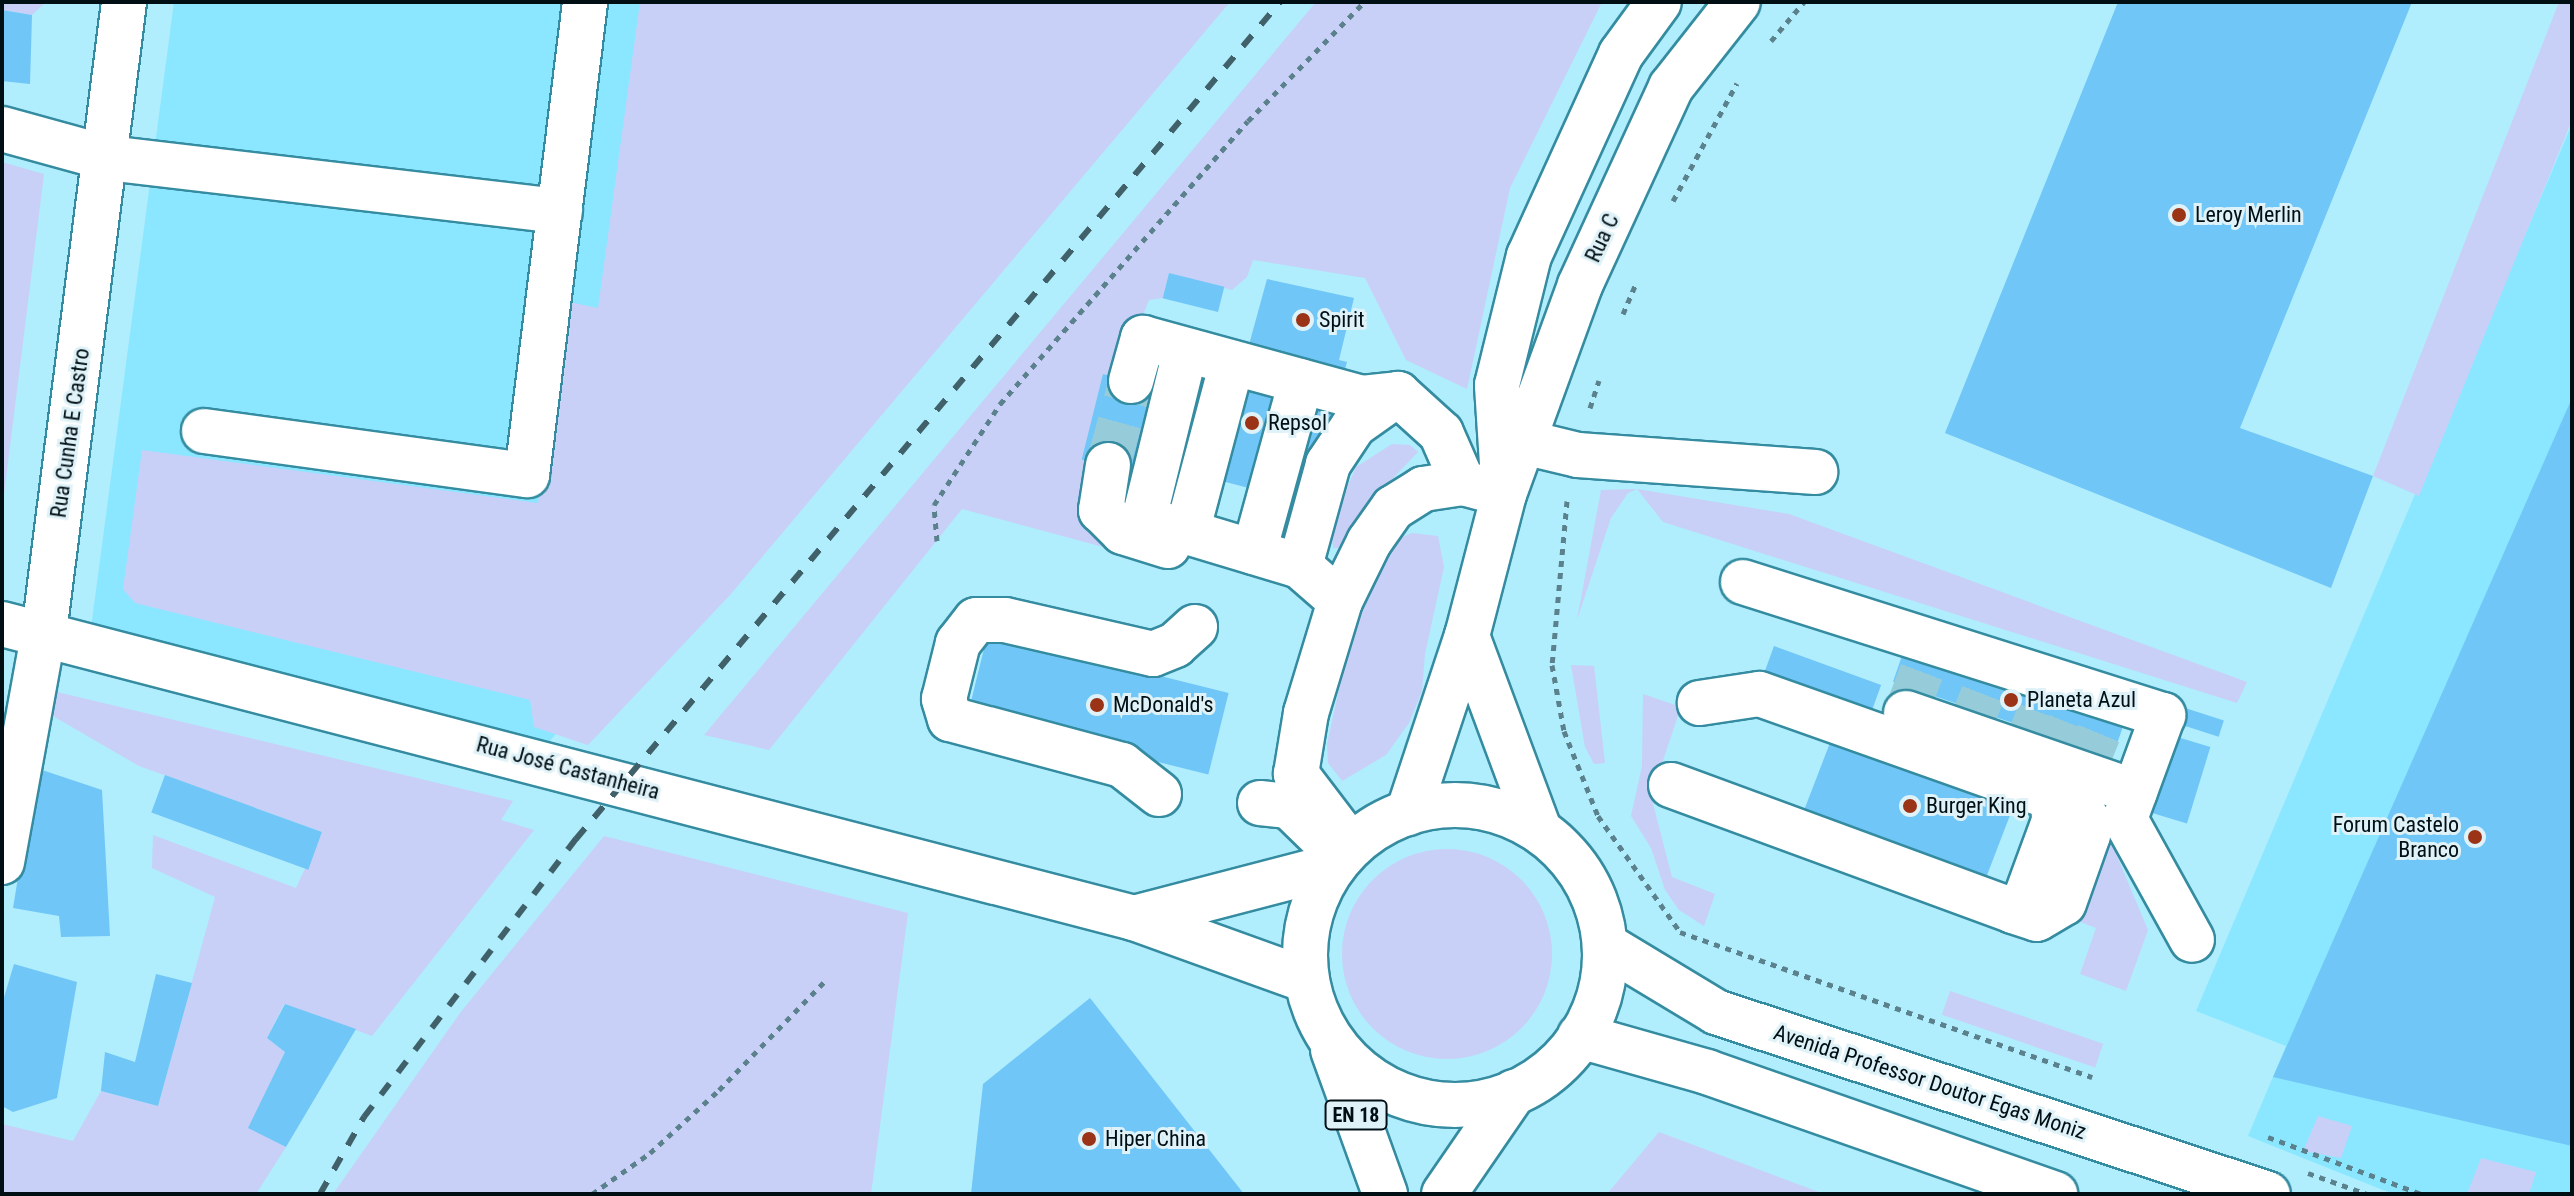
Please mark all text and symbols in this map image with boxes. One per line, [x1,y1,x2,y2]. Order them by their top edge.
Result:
place label: Leroy Merlin [2195,202,2302,228]
marker: Leroy Merlin [2170,206,2188,224]
street label: Rua C [1579,210,1625,266]
place label: Spirit [1319,307,1365,333]
marker: Spirit [1294,311,1312,329]
street label: Rua Cunha E Castro [45,347,95,519]
place label: Repsol [1268,410,1327,436]
marker: Repsol [1243,414,1261,432]
place label: Planeta Azul [2027,687,2136,713]
marker: Planeta Azul [2002,691,2020,709]
place label: McDonald's [1113,692,1214,718]
marker: McDonald's [1088,696,1106,714]
street label: Rua José Castanheira [474,731,662,805]
place label: Burger King [1926,793,2027,819]
marker: Burger King [1901,797,1919,815]
place label: Forum Castelo Branco [2333,811,2459,862]
marker: Forum Castelo Branco [2466,828,2484,846]
street label: Avenida Professor Doutor Egas Moniz [1770,1019,2090,1145]
road number: EN 18 [1324,1099,1388,1131]
place label: Hiper China [1105,1126,1206,1152]
marker: Hiper China [1080,1130,1098,1148]

